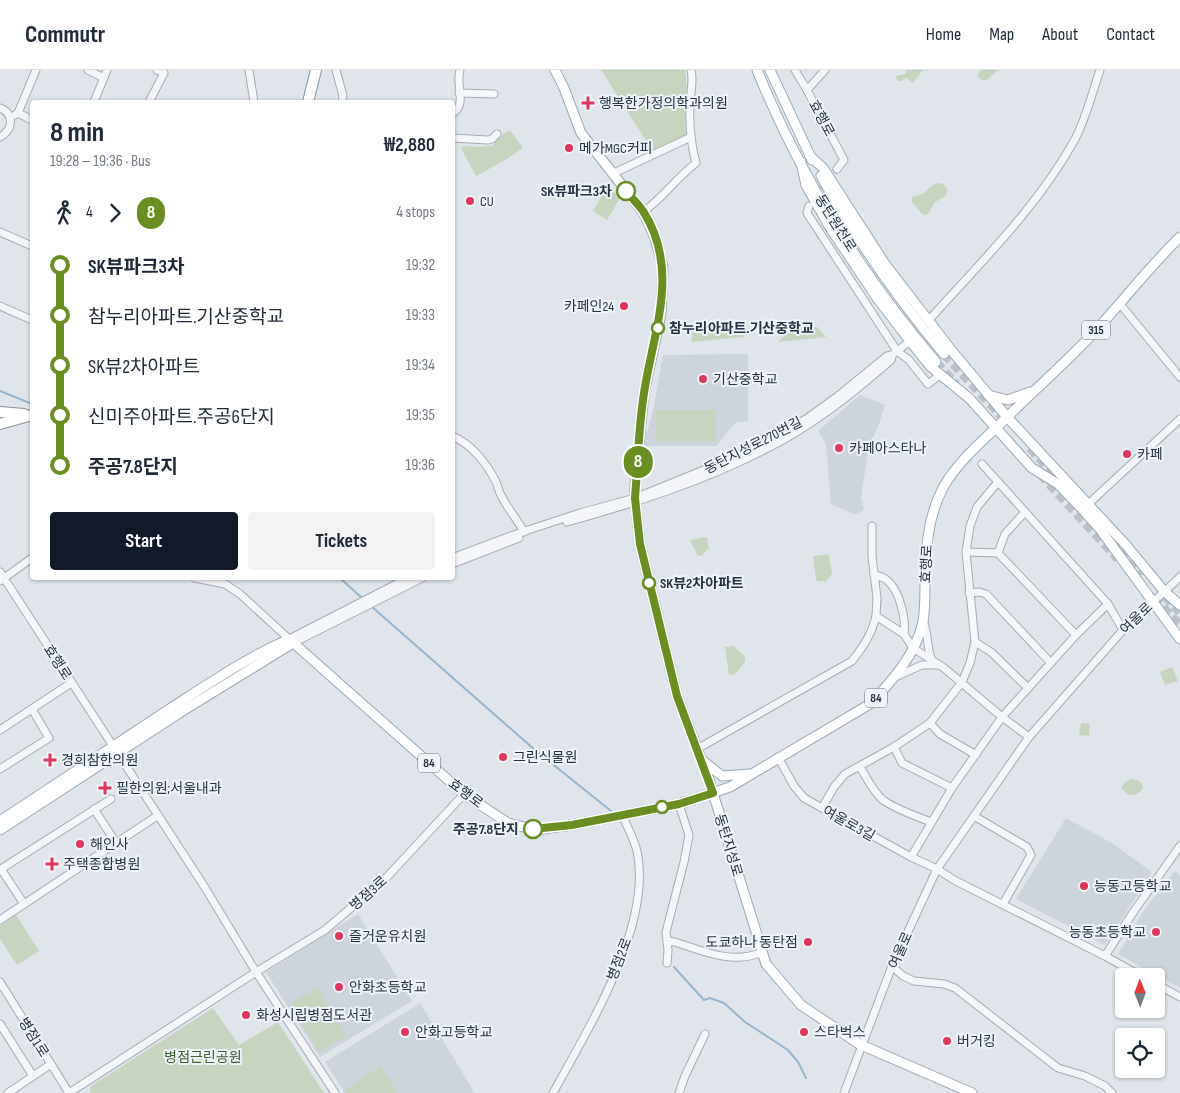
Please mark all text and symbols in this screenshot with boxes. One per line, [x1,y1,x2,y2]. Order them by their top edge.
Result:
text: Commutr [25,20,105,49]
text: Home [926,24,961,45]
text: Map [989,24,1014,45]
text: About [1042,24,1078,45]
text: Contact [1106,24,1155,45]
place label: 행복한가정의학과의원 [599,95,728,112]
marker: 행복한가정의학과의원 [581,96,595,110]
street label: 효행로 [805,97,838,139]
text: 8 min [50,116,104,149]
text: ₩2,880 [384,134,435,157]
place label: 메가MGC커피 [579,140,653,157]
marker: 메가MGC커피 [563,142,575,154]
text: 19:28 – 19:36 · Bus [50,152,151,171]
marker: SK뷰파크3차 [616,181,636,201]
place label: SK뷰파크3차 [541,183,612,200]
street label: 동탄원천로 [811,191,860,255]
place label: CU [480,193,494,210]
marker: CU [464,195,476,207]
icon: walk [50,199,78,227]
icon: forward [101,199,129,227]
text: 8 [147,202,155,223]
text: 4 [86,203,93,222]
text: 4 stops [396,203,435,222]
text: SK뷰파크3차 [88,256,184,279]
text: 19:32 [406,256,435,275]
place label: 카페인24 [564,298,614,315]
marker: 카페인24 [618,300,630,312]
text: 참누리아파트.기산중학교 [88,306,284,329]
text: 19:33 [406,306,435,325]
place label: 참누리아파트.기산중학교 [669,320,814,337]
road number: 315 [1082,320,1110,340]
marker: 참누리아파트.기산중학교 [651,321,665,335]
text: SK뷰2차아파트 [88,356,200,379]
text: 19:34 [406,356,435,375]
place label: 기산중학교 [713,371,778,388]
marker: 기산중학교 [697,373,709,385]
text: 신미주아파트.주공6단지 [88,406,275,429]
text: 19:35 [406,406,435,425]
street label: 동탄지성로270번길 [701,413,805,477]
place label: 카페아스타나 [849,440,926,457]
marker: 카페아스타나 [833,442,845,454]
line badge: 8 [622,446,654,478]
place label: 카페 [1137,446,1163,463]
marker: 카페 [1121,448,1133,460]
text: 8 [634,451,642,472]
text: 주공7.8단지 [88,456,178,479]
text: 19:36 [406,456,435,475]
button: Start [50,512,238,570]
button: Tickets [248,512,435,570]
street label: 효행로 [917,544,936,584]
place label: SK뷰2차아파트 [660,575,744,592]
marker: SK뷰2차아파트 [642,576,656,590]
street label: 여울로 [1117,599,1156,638]
street label: 효행로 [40,641,75,683]
road number: 84 [865,688,887,708]
place label: 그린식물원 [513,749,577,766]
marker: 그린식물원 [497,751,509,763]
place label: 경희참한의원 [61,752,138,769]
marker: 경희참한의원 [43,753,57,767]
road number: 84 [418,754,440,772]
street label: 효행로 [445,775,486,812]
place label: 필한의원;서울내과 [116,780,222,797]
marker: 필한의원;서울내과 [98,781,112,795]
unlabelled marker [655,800,669,814]
street label: 여울로3길 [820,802,878,845]
street label: 동탄지성로 [711,812,746,879]
marker: 주공7.8단지 [523,819,543,839]
place label: 주공7.8단지 [453,821,519,838]
place label: 해인사 [90,836,129,853]
marker: 해인사 [74,838,86,850]
place label: 주택종합병원 [63,856,140,873]
marker: 주택종합병원 [45,857,59,871]
street label: 병점3로 [346,872,391,914]
place label: 능동고등학교 [1094,878,1171,895]
marker: 능동고등학교 [1078,880,1090,892]
place label: 능동초등학교 [1069,924,1146,941]
marker: 능동초등학교 [1150,926,1162,938]
place label: 즐거운유치원 [349,928,426,945]
street label: 여울로 [885,929,916,971]
marker: 즐거운유치원 [333,930,345,942]
place label: 도쿄하나 동탄점 [706,934,798,951]
street label: 병점2로 [604,935,635,983]
marker: 도쿄하나 동탄점 [802,936,814,948]
north arrow [1115,968,1165,1018]
map controls [1115,968,1165,1078]
place label: 안화초등학교 [349,979,426,996]
marker: 안화초등학교 [333,981,345,993]
place label: 화성시립병점도서관 [256,1007,372,1024]
marker: 화성시립병점도서관 [240,1009,252,1021]
street label: 병점1로 [15,1014,52,1060]
place label: 안화고등학교 [415,1024,492,1041]
place label: 스타벅스 [814,1024,866,1041]
marker: 안화고등학교 [399,1026,411,1038]
marker: 스타벅스 [798,1026,810,1038]
button: locate [1115,1028,1165,1078]
place label: 버거킹 [957,1033,996,1050]
marker: 버거킹 [941,1035,953,1047]
park label: 병점근린공원 [164,1049,242,1066]

